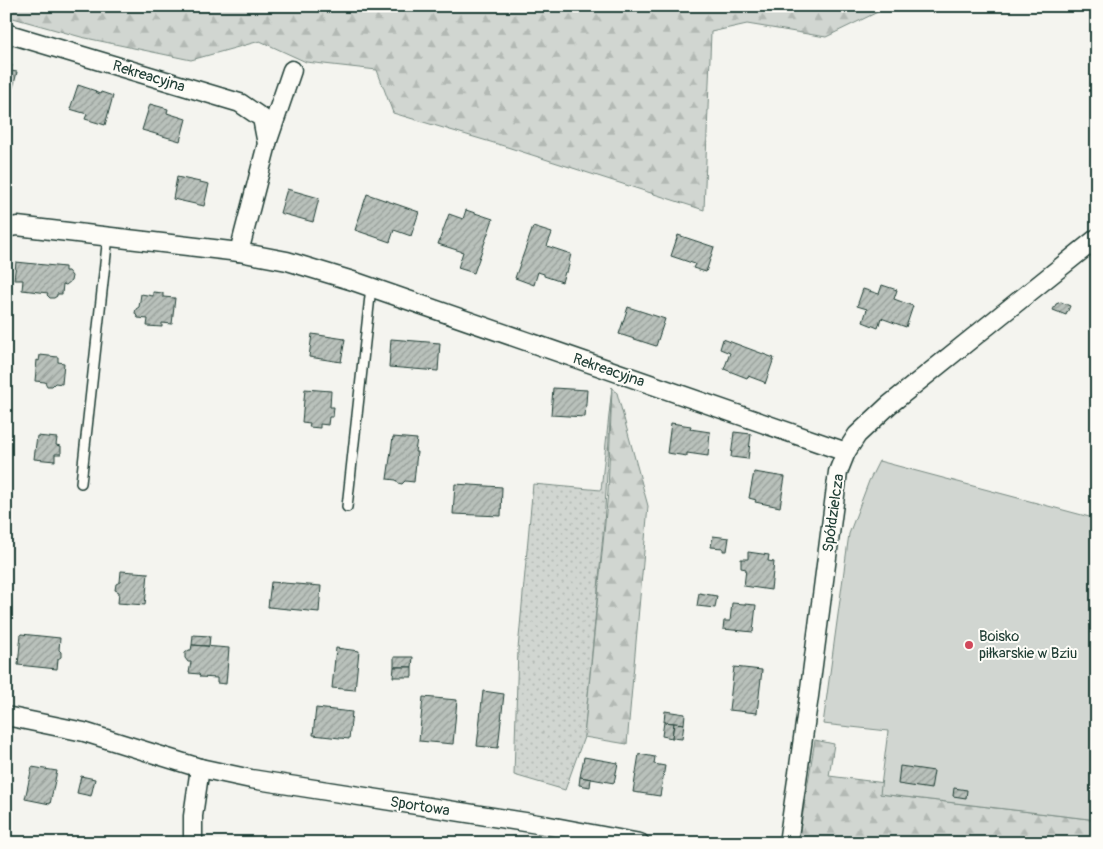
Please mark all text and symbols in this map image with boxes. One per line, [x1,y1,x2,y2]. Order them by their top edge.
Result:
street label: Rekreacyjna [110,56,187,96]
street label: Rekreacyjna [570,349,647,392]
street label: Spółdzielcza [819,473,848,553]
place label: Boisko piłkarskie w Bziu [979,627,1077,663]
marker: Boisko piłkarskie w Bziu [963,639,975,651]
street label: Sportowa [389,792,451,821]

